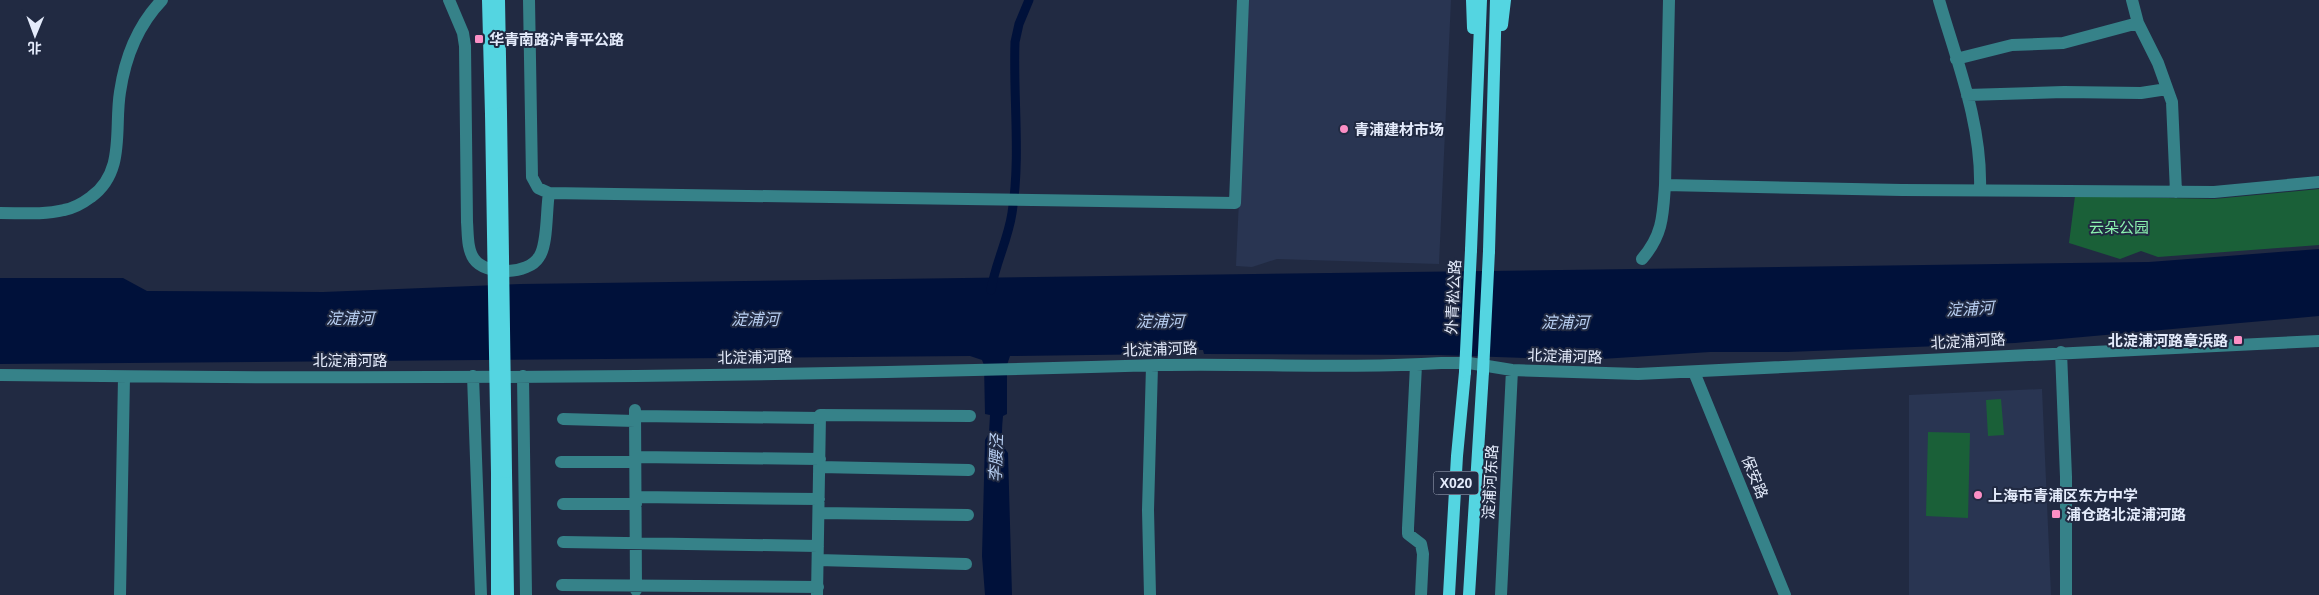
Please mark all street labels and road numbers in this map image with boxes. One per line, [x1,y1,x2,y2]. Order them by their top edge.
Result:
street label: 外青松公路 [1443,259,1463,335]
street label: 北淀浦河路 [1930,331,2006,351]
street label: 北淀浦河路 [1122,339,1198,359]
street label: 北淀浦河路 [1527,346,1603,366]
street label: 北淀浦河路 [717,348,793,366]
street label: 北淀浦河路 [312,352,388,369]
street label: 淀浦河东路 [1480,444,1500,520]
street label: 保安路 [1739,453,1771,501]
road number: X020 [1434,472,1478,494]

